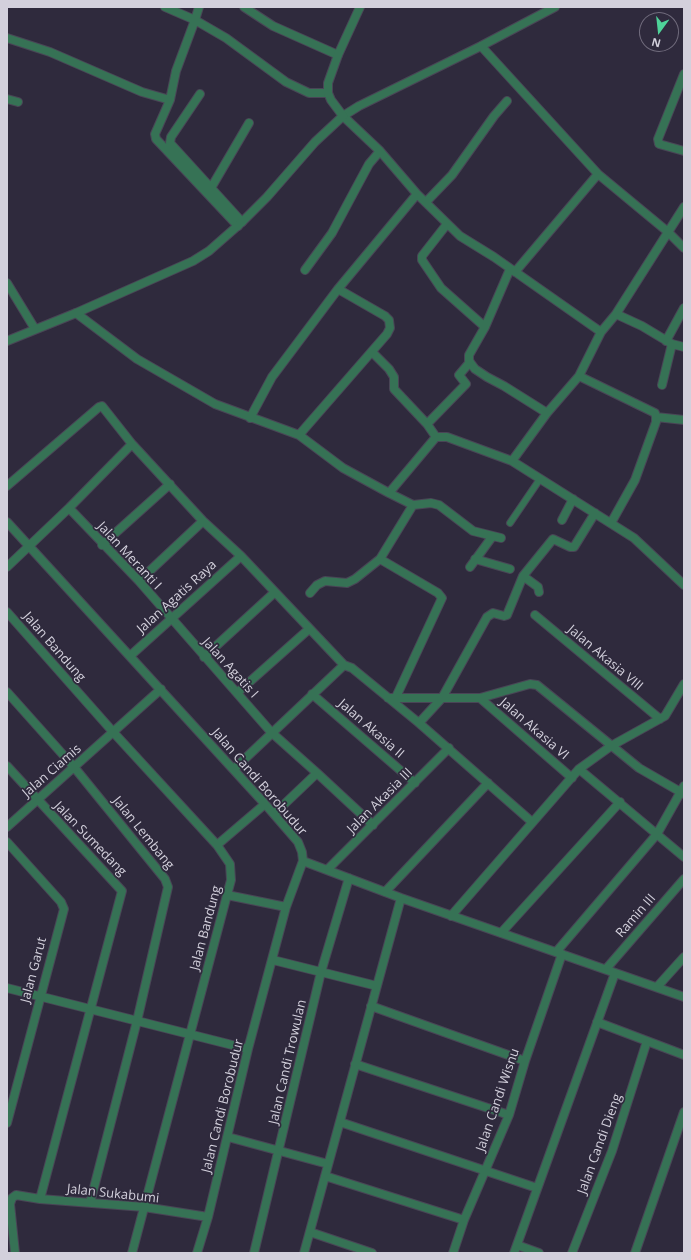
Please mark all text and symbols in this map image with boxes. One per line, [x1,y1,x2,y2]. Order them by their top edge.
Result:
north arrow [639,12,679,52]
text: N [650,35,662,52]
street label: Jalan Meranti I [94,519,164,593]
street label: Jalan Agatis Raya [134,557,220,637]
street label: Jalan Bandung [20,609,88,685]
street label: Jalan Akasia VIII [564,622,646,694]
street label: Jalan Agatis I [199,634,261,702]
street label: Jalan Akasia VI [496,695,572,763]
street label: Jalan Akasia II [335,696,407,762]
street label: Jalan Candi Borobudur [208,725,310,839]
street label: Jalan Ciamis [19,741,85,801]
street label: Jalan Akasia III [344,765,416,837]
street label: Jalan Lembang [109,794,177,872]
street label: Jalan Sumedang [51,799,129,879]
street label: Jalan Bandung [187,884,225,972]
street label: Ramin III [613,891,659,941]
street label: Jalan Garut [18,936,50,1004]
street label: Jalan Candi Trowulan [266,998,310,1126]
street label: Jalan Candi Borobudur [199,1038,247,1174]
street label: Jalan Candi Wisnu [473,1046,523,1154]
street label: Jalan Candi Dieng [575,1092,625,1196]
street label: Jalan Sukabumi [66,1181,160,1207]

